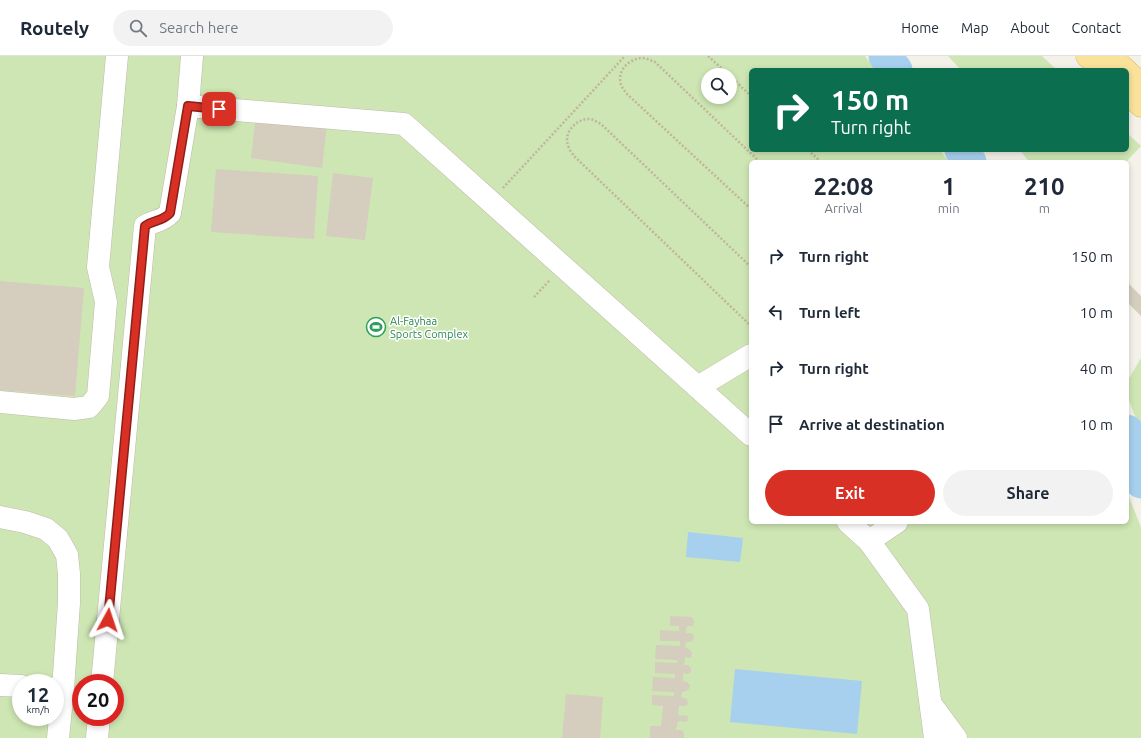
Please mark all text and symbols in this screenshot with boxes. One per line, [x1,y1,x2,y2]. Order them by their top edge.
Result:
search box [113,10,393,46]
text: Routely [20,17,89,39]
icon: search [127,17,149,39]
text: Search here [159,19,238,36]
text: Home [901,20,939,36]
text: Map [961,20,989,36]
text: About [1011,20,1050,36]
text: Contact [1072,20,1121,36]
map controls [701,68,737,104]
button: search [701,68,737,104]
icon: right [765,84,817,136]
text: 150 m [831,84,909,115]
pin [202,92,236,126]
icon: arrive [208,98,230,120]
text: Turn right [831,117,911,137]
text: 22:08 [813,173,873,200]
text: 1 [942,173,955,200]
text: 210 [1024,173,1065,200]
text: Arrival [824,201,862,215]
text: min [938,201,960,215]
text: m [1039,201,1050,215]
icon: right [765,245,787,267]
text: Turn right [799,248,869,265]
text: 150 m [1071,248,1113,265]
icon: left [765,301,787,323]
text: Turn left [799,304,860,321]
text: 10 m [1080,304,1113,321]
place label: Al-Fayhaa Sports Complex [390,315,468,340]
sports icon: Al-Fayhaa Sports Complex [365,316,387,338]
icon: right [765,357,787,379]
text: Turn right [799,360,869,377]
text: 40 m [1080,360,1113,377]
icon: arrive [765,413,787,435]
text: Arrive at destination [799,416,945,433]
text: 10 m [1080,416,1113,433]
button: Exit [765,470,935,516]
button: Share [943,470,1113,516]
position arrow [87,599,129,641]
speed limit sign: 20 [72,674,124,726]
text: 12 [27,683,49,706]
text: km/h [26,704,50,715]

